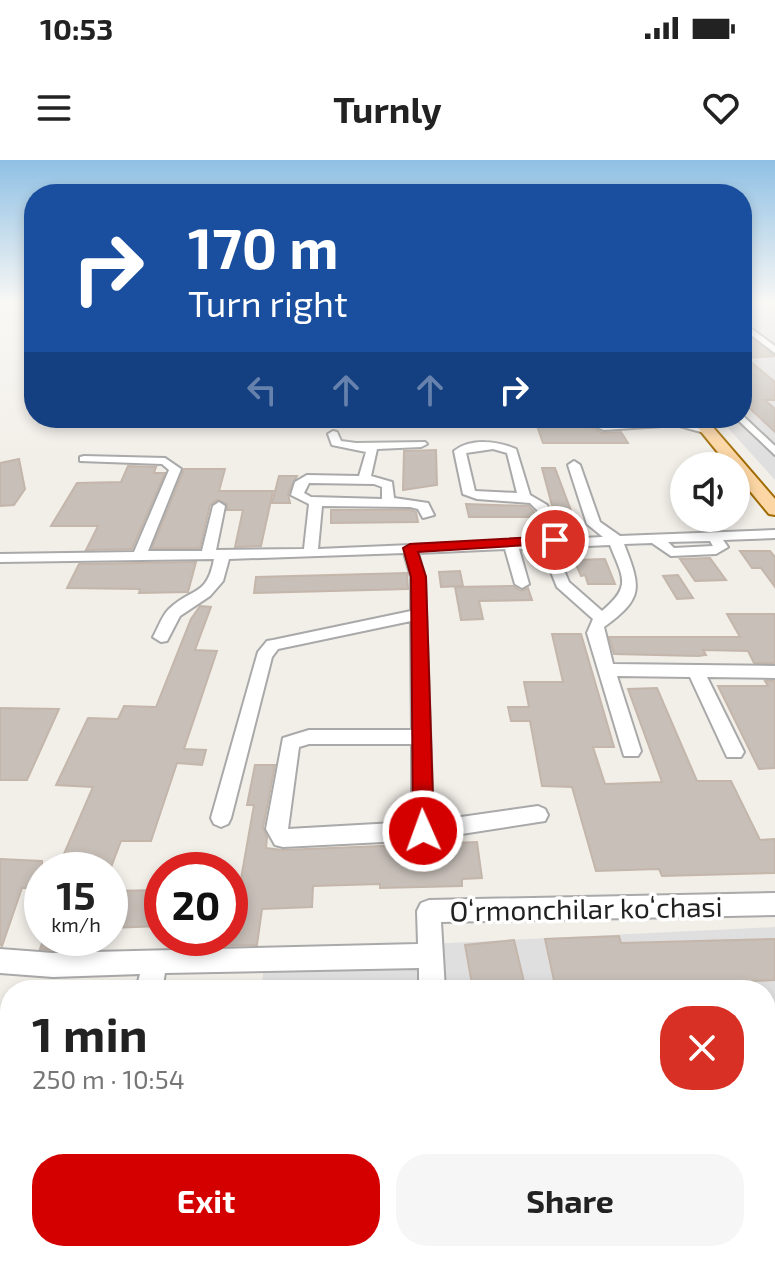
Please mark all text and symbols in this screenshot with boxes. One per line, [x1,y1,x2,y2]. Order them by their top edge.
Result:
text: 10:53 [40,10,113,46]
icon: menu [32,86,76,130]
icon: heart [699,86,743,130]
text: Turnly [333,87,442,130]
text: 170 m [188,213,339,280]
icon: right [56,216,160,320]
text: Turn right [188,281,348,324]
icon: left [240,368,284,412]
icon: ahead [324,368,368,412]
icon: ahead [408,368,452,412]
icon: right [492,368,536,412]
map controls [670,452,750,532]
button: sound [670,452,750,532]
pin [521,506,589,574]
icon: arrive [533,518,577,562]
position arrow [381,789,465,873]
speed limit sign: 20 [144,852,248,956]
text: 15 [56,870,96,918]
street label: Oʻrmonchilar koʻchasi [449,889,723,927]
text: km/h [51,912,101,936]
text: 1 min [32,1004,148,1062]
button: close [660,1006,744,1090]
text: 250 m · 10:54 [32,1063,185,1094]
button: Exit [32,1154,380,1246]
button: Share [396,1154,744,1246]

